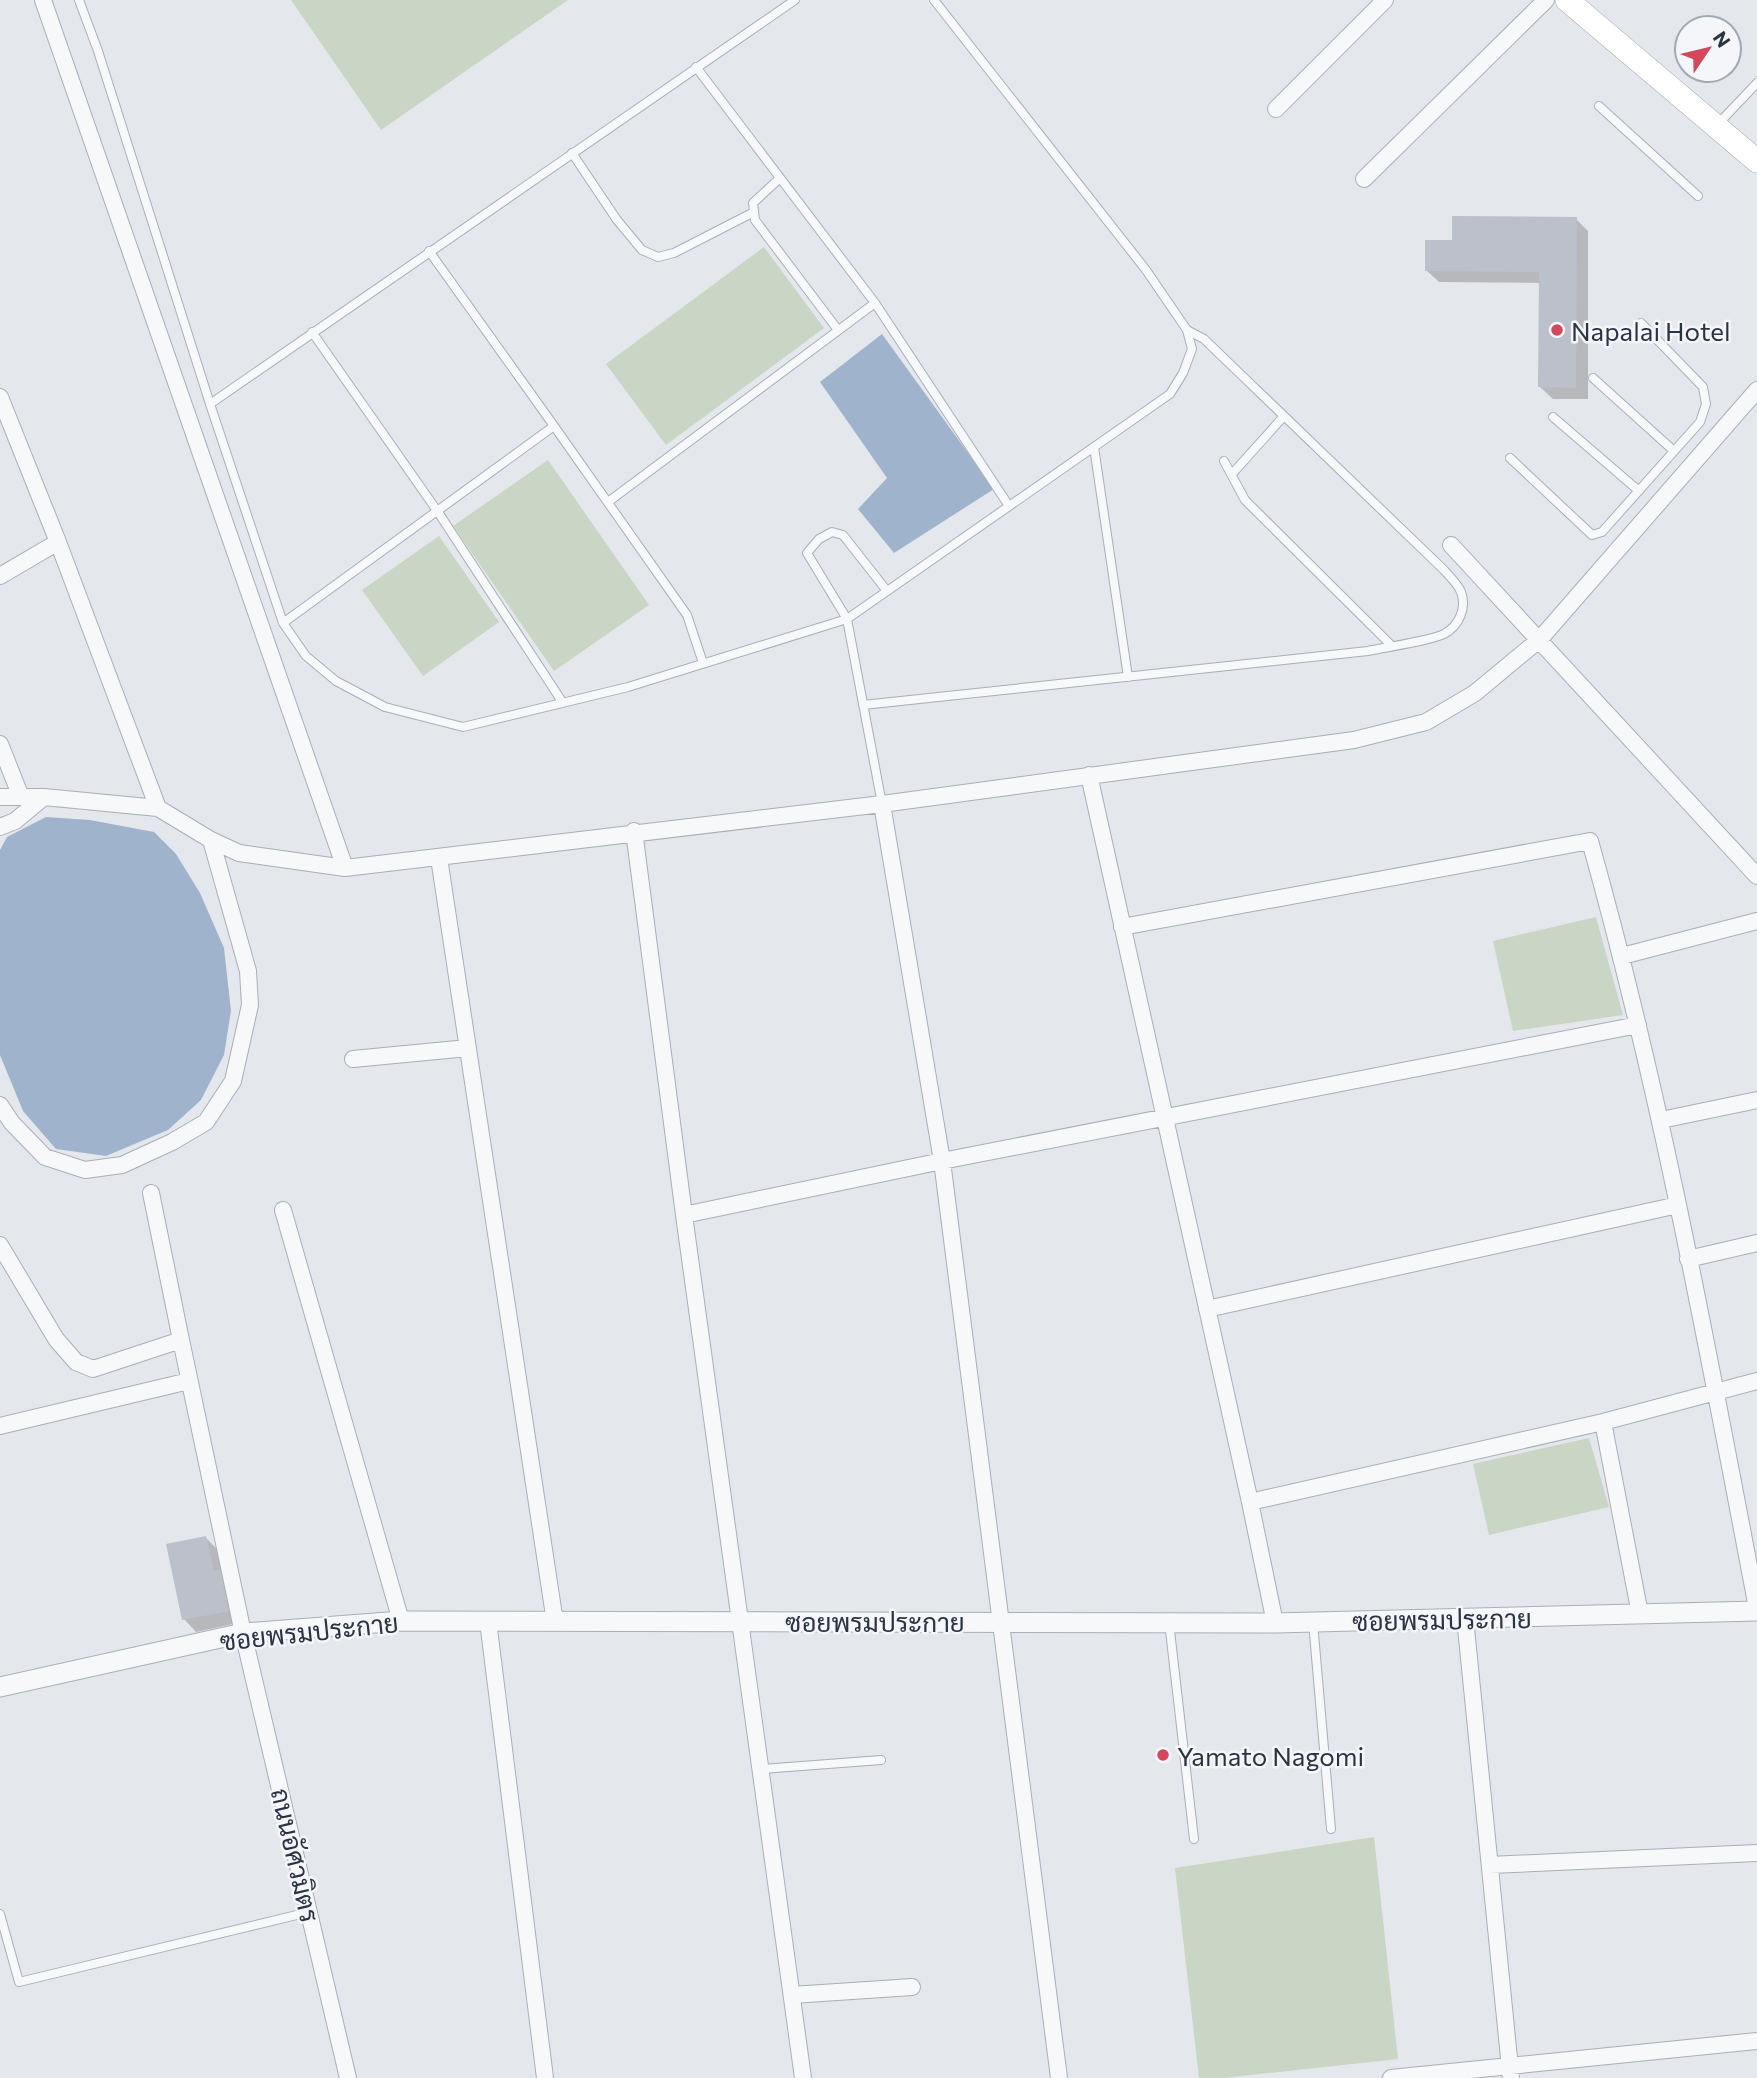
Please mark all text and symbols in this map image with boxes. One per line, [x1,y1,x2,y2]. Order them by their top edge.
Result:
north arrow [1673,14,1743,84]
text: N [1709,27,1736,51]
place label: Napalai Hotel [1571,315,1731,346]
marker: Napalai Hotel [1549,322,1565,338]
street label: ซอยพรมประกาย [1352,1602,1532,1636]
street label: ซอยพรมประกาย [218,1606,400,1656]
street label: ซอยพรมประกาย [785,1606,965,1637]
place label: Yamato Nagomi [1177,1740,1364,1771]
marker: Yamato Nagomi [1155,1747,1171,1763]
street label: ถนนอัศวมิตร [266,1785,326,1925]

